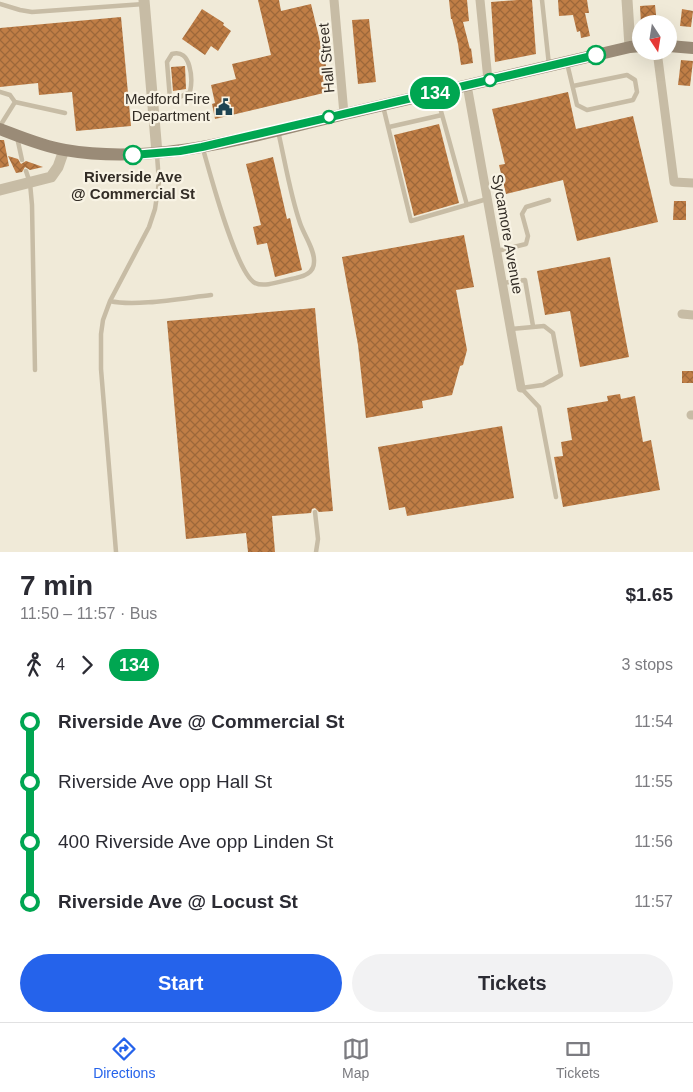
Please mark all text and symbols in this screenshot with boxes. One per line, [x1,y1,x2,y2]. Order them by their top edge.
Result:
north arrow [632,15,678,60]
map controls [632,15,677,60]
street label: Hall Street [314,22,338,94]
unlabelled marker [586,45,606,65]
unlabelled marker [483,73,497,87]
line badge: 134 [406,77,464,109]
text: 134 [420,83,450,103]
place label: Medford Fire Department [125,90,211,124]
public building icon: Medford Fire Department [214,97,234,117]
unlabelled marker [322,110,336,124]
marker: Riverside Ave @ Commercial St [123,145,143,165]
place label: Riverside Ave @ Commercial St [71,168,195,202]
street label: Sycamore Avenue [489,173,527,295]
text: 7 min [20,570,93,601]
text: $1.65 [625,584,673,605]
text: 11:50 – 11:57 · Bus [20,605,157,622]
icon: walk [20,651,48,679]
icon: forward [73,651,101,679]
text: 134 [119,655,149,675]
text: 4 [56,656,65,673]
text: 3 stops [621,656,673,673]
text: Riverside Ave @ Commercial St [58,711,344,732]
text: 11:54 [634,713,673,730]
text: Riverside Ave opp Hall St [58,771,272,792]
text: 11:55 [634,773,673,790]
text: 400 Riverside Ave opp Linden St [58,831,333,852]
text: 11:56 [634,833,673,850]
text: Riverside Ave @ Locust St [58,891,298,912]
text: 11:57 [634,893,673,910]
button: Start [20,954,342,1012]
button: Tickets [352,954,673,1012]
tab: Directions [93,1035,155,1081]
tab: Map [342,1035,370,1081]
tab: Tickets [556,1035,600,1081]

